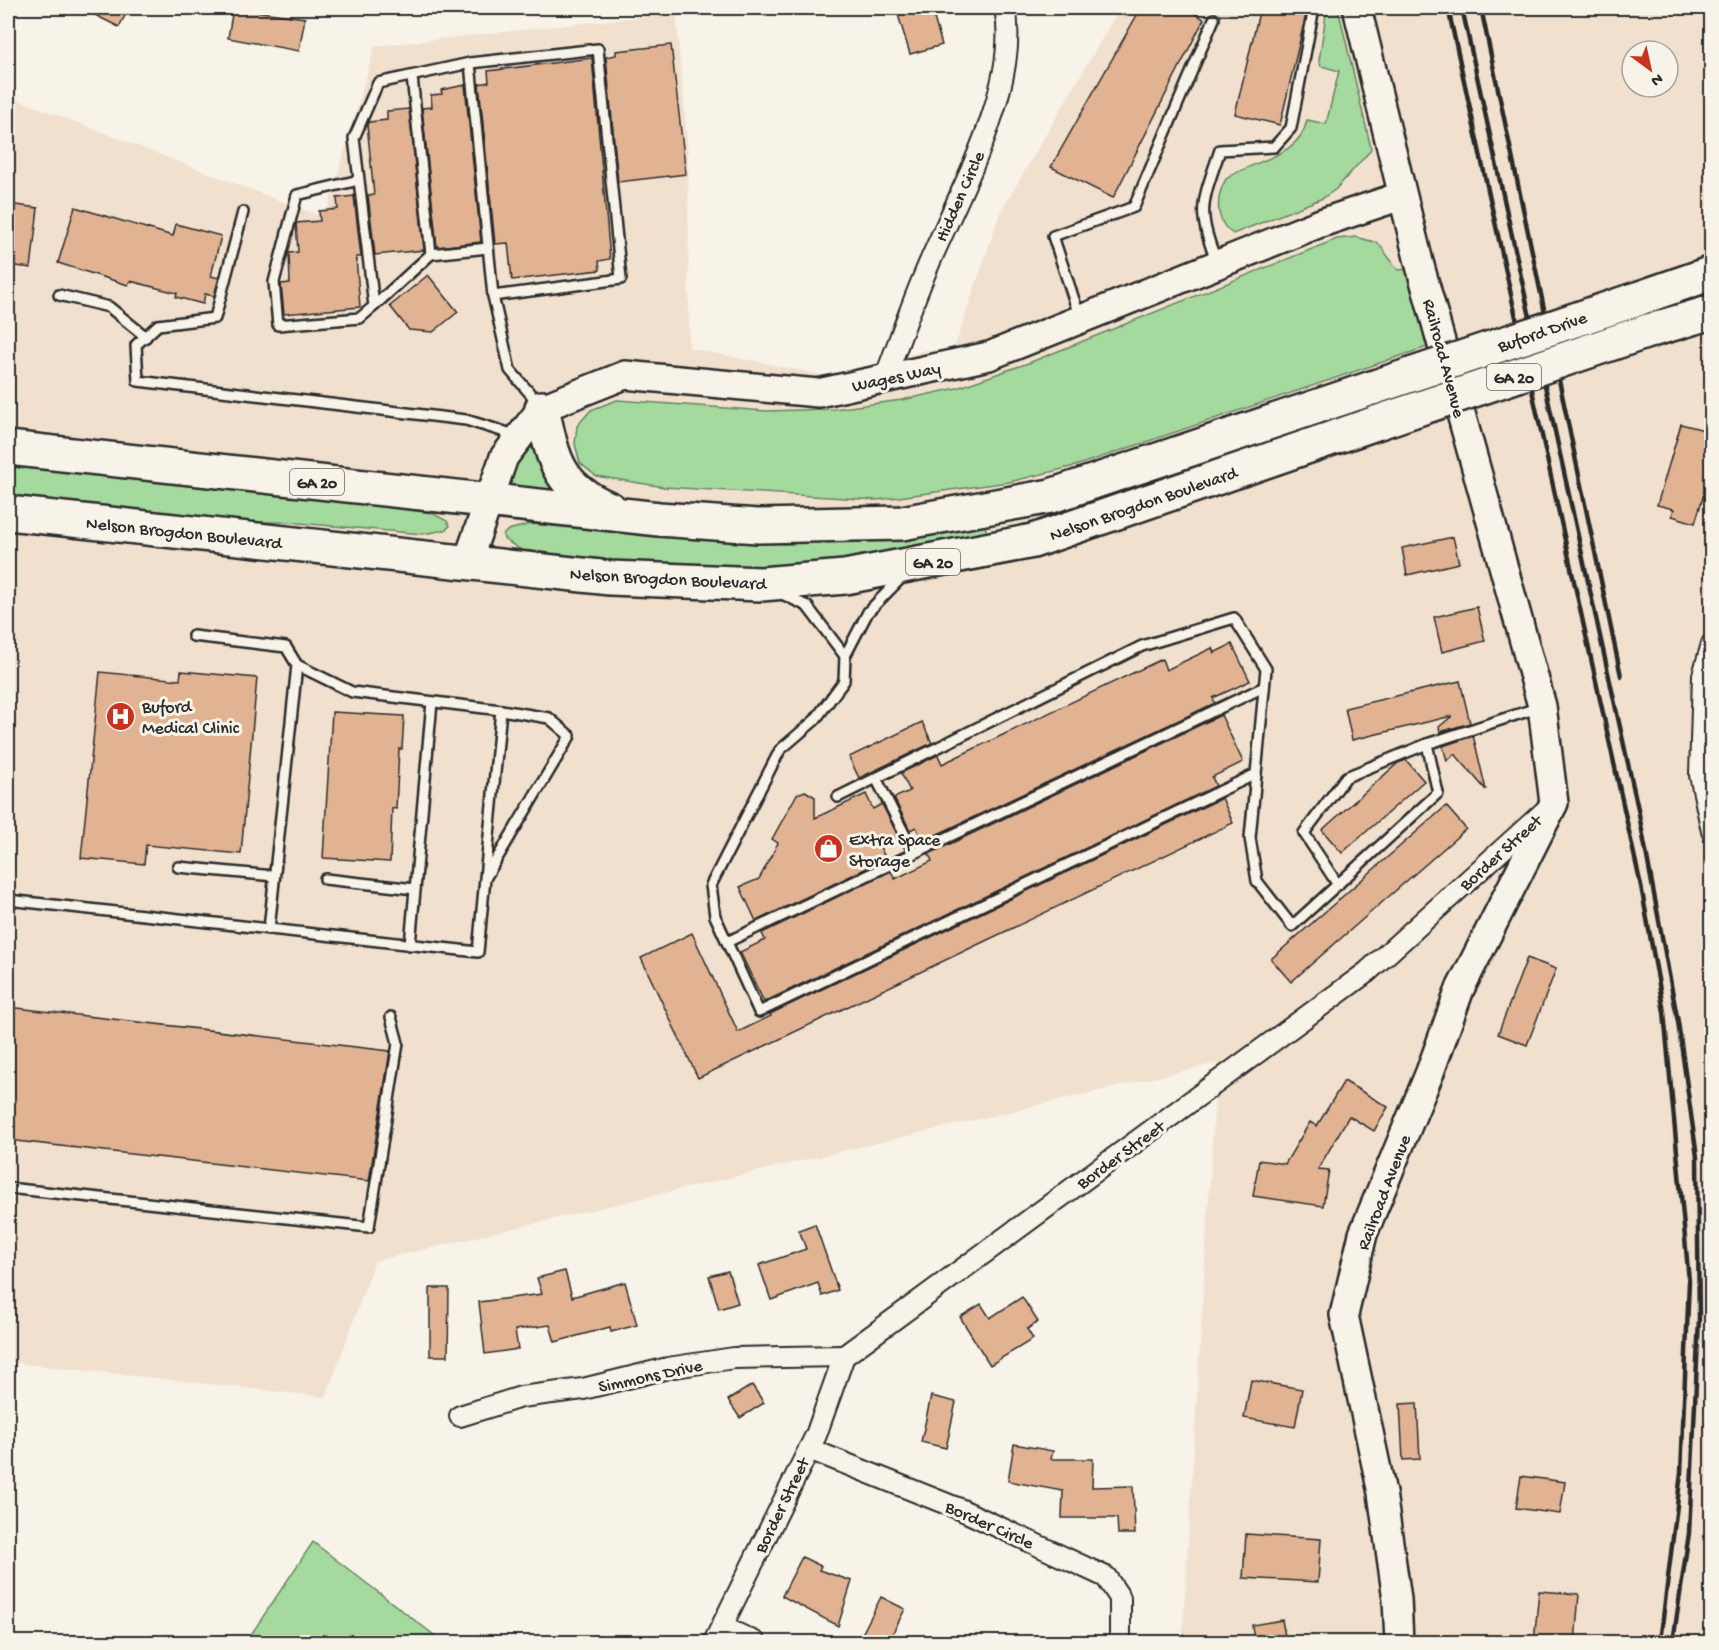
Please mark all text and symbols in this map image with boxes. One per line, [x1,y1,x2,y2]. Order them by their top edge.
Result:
north arrow [1620,39,1680,99]
text: N [1646,68,1666,90]
street label: Hidden Circle [932,148,991,245]
street label: Railroad Avenue [1417,297,1469,421]
street label: Buford Drive [1495,308,1591,359]
street label: Wages Way [850,359,943,398]
road number: GA 20 [1487,364,1541,390]
street label: Nelson Brogdon Boulevard [1047,463,1242,547]
road number: GA 20 [290,469,344,495]
street label: Nelson Brogdon Boulevard [85,514,284,555]
road number: GA 20 [906,549,960,575]
street label: Nelson Brogdon Boulevard [569,565,768,596]
place label: Buford Medical Clinic [141,698,240,740]
hospital icon: Buford Medical Clinic [105,700,137,732]
street label: Border Street [1455,810,1548,897]
place label: Extra Space Storage [849,831,941,873]
shop icon: Extra Space Storage [812,833,844,865]
street label: Border Street [1073,1116,1171,1195]
street label: Railroad Avenue [1354,1132,1417,1254]
street label: Simmons Drive [597,1356,705,1399]
street label: Border Street [751,1454,816,1558]
street label: Border Circle [940,1497,1037,1555]

